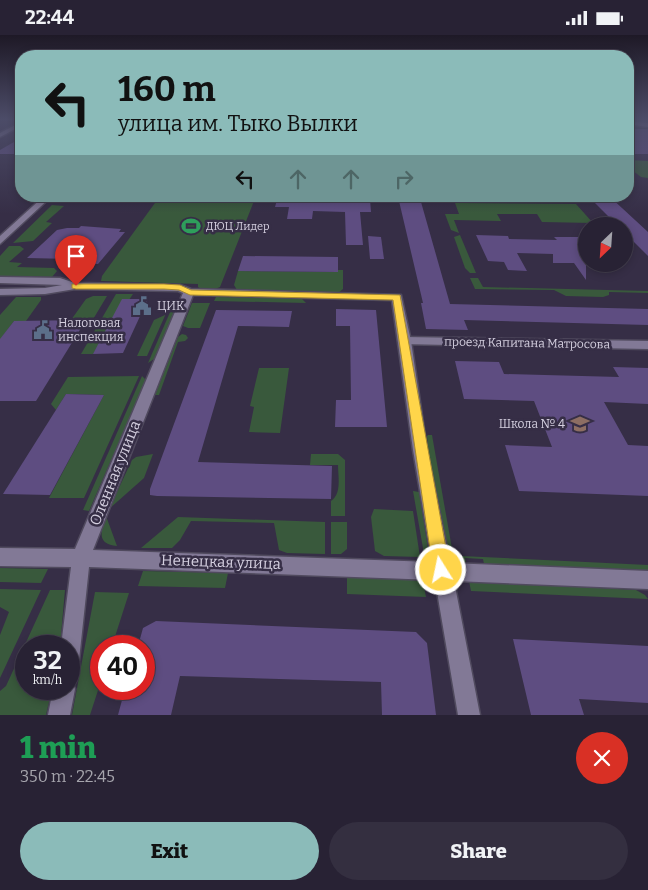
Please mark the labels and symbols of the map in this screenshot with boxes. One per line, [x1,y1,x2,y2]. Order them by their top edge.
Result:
sports icon: ДЮЦ Лидер [180,215,202,237]
north arrow [578,217,632,273]
place label: ДЮЦ Лидер [206,220,270,233]
pin [55,235,97,286]
public building icon: ЦИК [131,295,153,317]
place label: ЦИК [157,299,185,313]
place label: Налоговая инспекция [58,316,124,344]
public building icon: Налоговая инспекция [32,319,54,341]
street label: проезд Капитана Матросова [444,335,611,351]
school or university icon: Школа № 4 [569,413,591,435]
place label: Школа № 4 [499,417,565,431]
street label: Оленная улица [86,418,144,528]
position arrow [414,543,466,595]
street label: Ненецкая улица [161,551,281,573]
speed limit sign: 40 [90,635,155,700]

